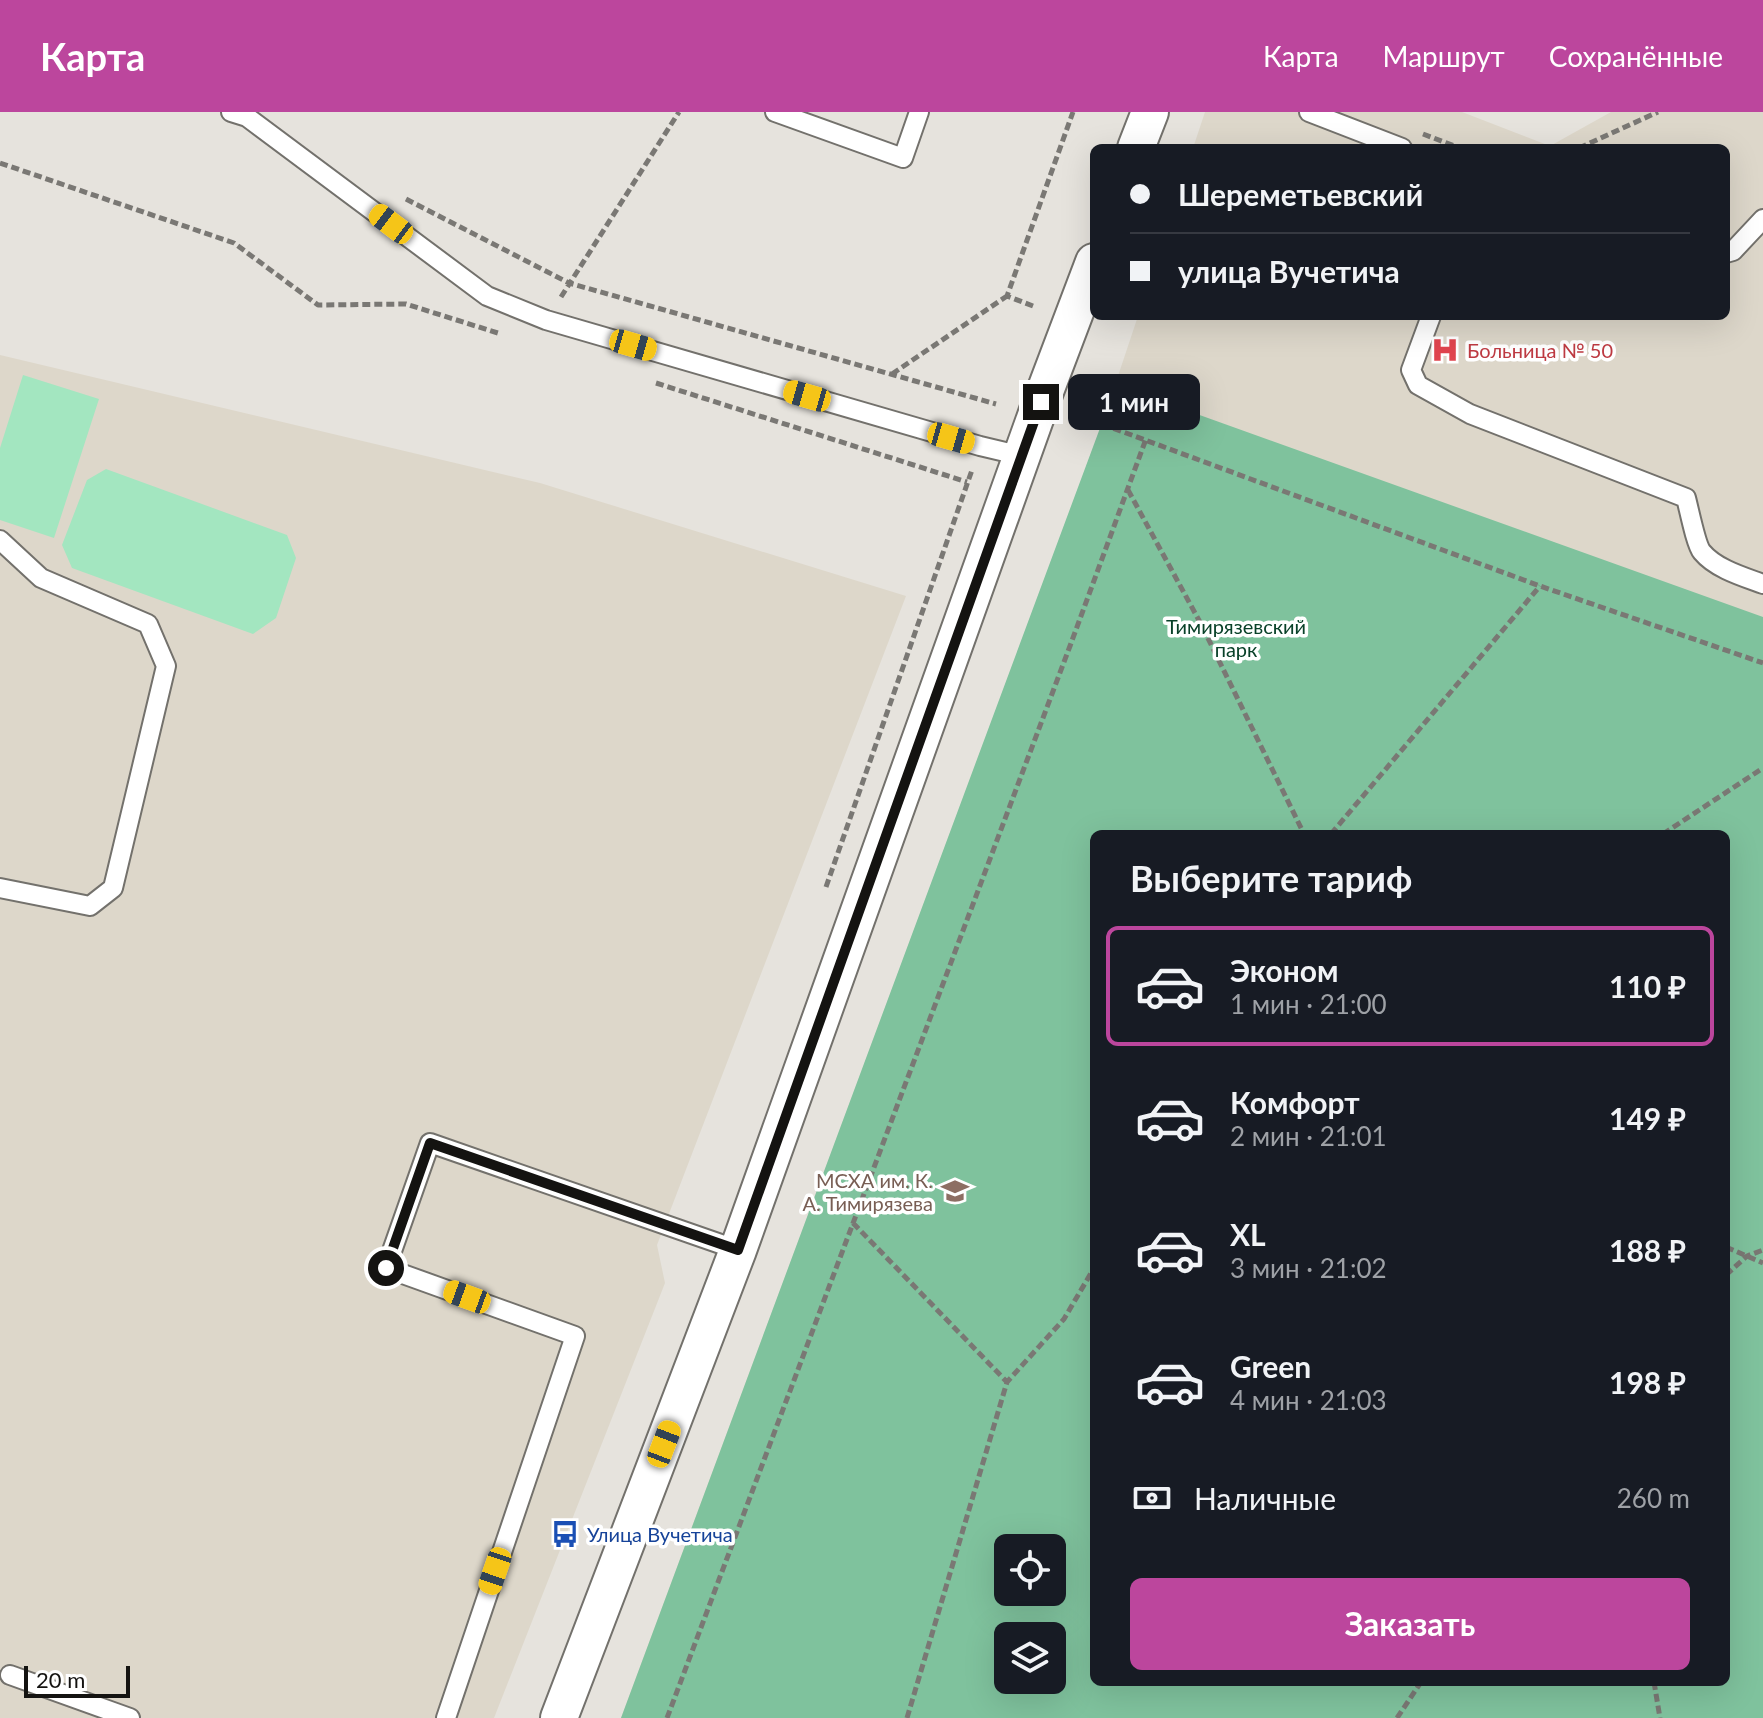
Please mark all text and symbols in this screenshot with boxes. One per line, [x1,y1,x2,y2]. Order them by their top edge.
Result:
text: Карта [40,33,145,79]
text: Карта [1263,39,1339,73]
text: Маршрут [1383,39,1505,73]
text: Сохранённые [1549,39,1723,73]
text: Шереметьевский [1178,176,1423,212]
car [365,200,417,248]
text: улица Вучетича [1178,253,1400,289]
car [607,327,659,363]
hospital icon: Больница № 50 [1430,335,1460,365]
place label: Больница № 50 [1467,338,1613,362]
callout: 1 мин [1069,374,1201,430]
car [781,378,833,414]
route end [1023,384,1059,420]
text: 1 мин [1099,386,1169,418]
car [925,420,977,456]
park label: Тимирязевский парк [1166,614,1306,661]
text: Выберите тариф [1130,856,1412,900]
icon: car [1134,950,1206,1022]
text: Эконом [1230,952,1339,988]
text: 110 ₽ [1609,968,1686,1004]
text: 1 мин · 21:00 [1230,988,1387,1020]
icon: car [1134,1082,1206,1154]
text: Комфорт [1230,1084,1360,1120]
text: 149 ₽ [1609,1100,1686,1136]
text: 2 мин · 21:01 [1230,1120,1387,1152]
place label: МСХА им. К. А. Тимирязева [803,1168,933,1215]
school or university icon: МСХА им. К. А. Тимирязева [940,1176,970,1206]
icon: car [1134,1214,1206,1286]
text: XL [1230,1216,1266,1252]
text: 188 ₽ [1609,1232,1686,1268]
route start [368,1250,404,1286]
text: 3 мин · 21:02 [1230,1252,1387,1284]
car [440,1278,494,1316]
icon: car [1134,1346,1206,1418]
text: Green [1230,1348,1311,1384]
text: 198 ₽ [1609,1364,1686,1400]
text: 4 мин · 21:03 [1230,1384,1387,1416]
car [644,1417,684,1471]
icon: cash [1130,1476,1174,1520]
text: Наличные [1194,1480,1336,1516]
text: 260 m [1617,1482,1690,1514]
bus stop icon: Улица Вучетича [550,1519,580,1549]
place label: Улица Вучетича [587,1522,733,1546]
map controls [994,1534,1066,1694]
button: locate [994,1534,1066,1606]
car [476,1544,514,1598]
button: Заказать [1130,1578,1690,1670]
button: layers [994,1622,1066,1694]
scale bar [24,1662,130,1698]
text: 20 m [36,1666,85,1693]

